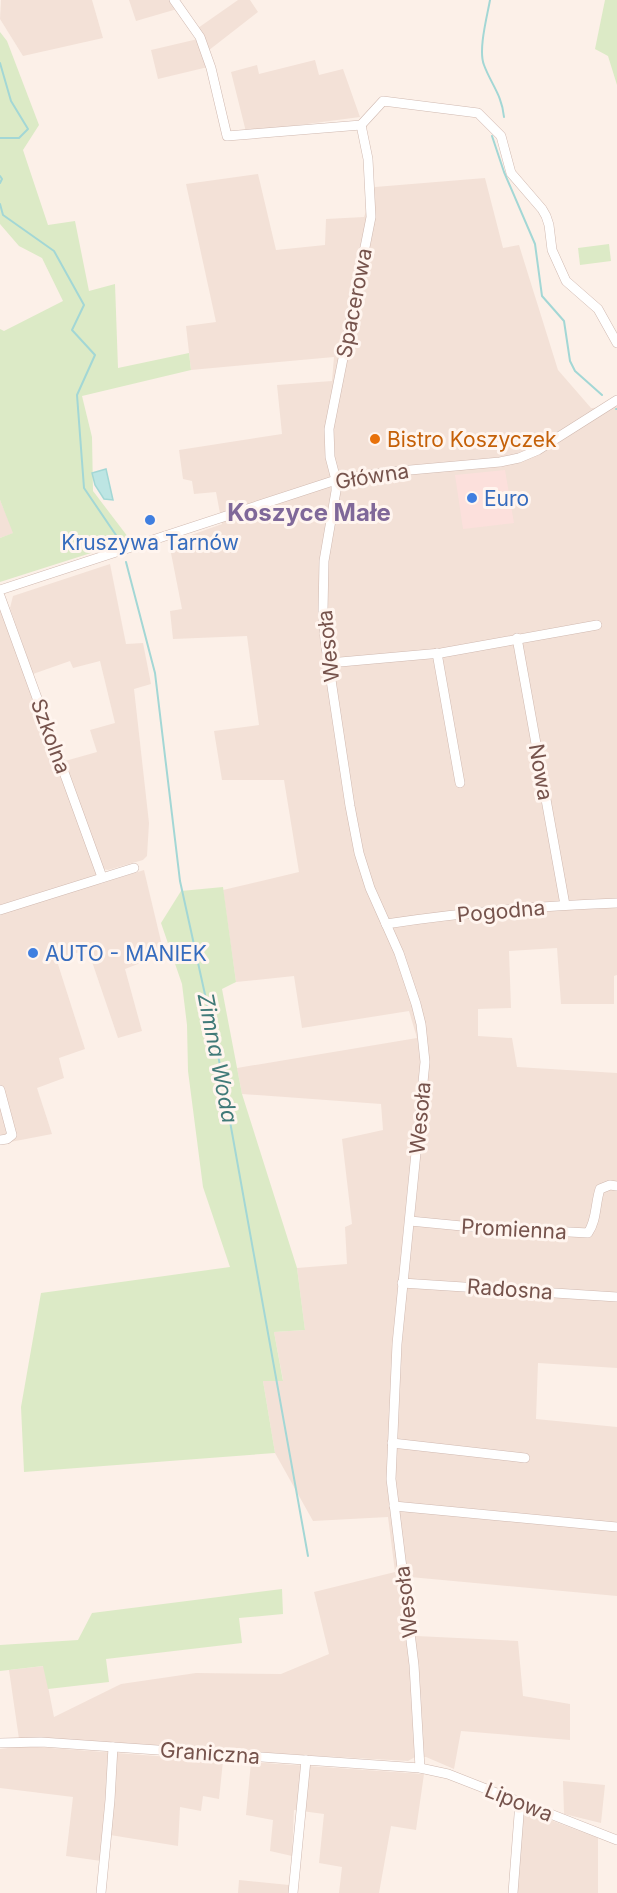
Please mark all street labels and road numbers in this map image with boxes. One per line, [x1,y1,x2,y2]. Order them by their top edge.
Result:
street label: Spacerowa [331,246,377,360]
street label: Główna [333,458,411,494]
street label: Wesoła [312,609,344,683]
street label: Szkolna [26,695,76,777]
street label: Nowa [524,742,558,802]
street label: Pogodna [456,895,546,927]
street label: Wesoła [404,1081,436,1155]
street label: Promienna [460,1214,568,1244]
street label: Radosna [466,1274,554,1304]
street label: Wesoła [389,1565,423,1639]
street label: Graniczna [159,1737,261,1769]
street label: Lipowa [481,1777,557,1827]

